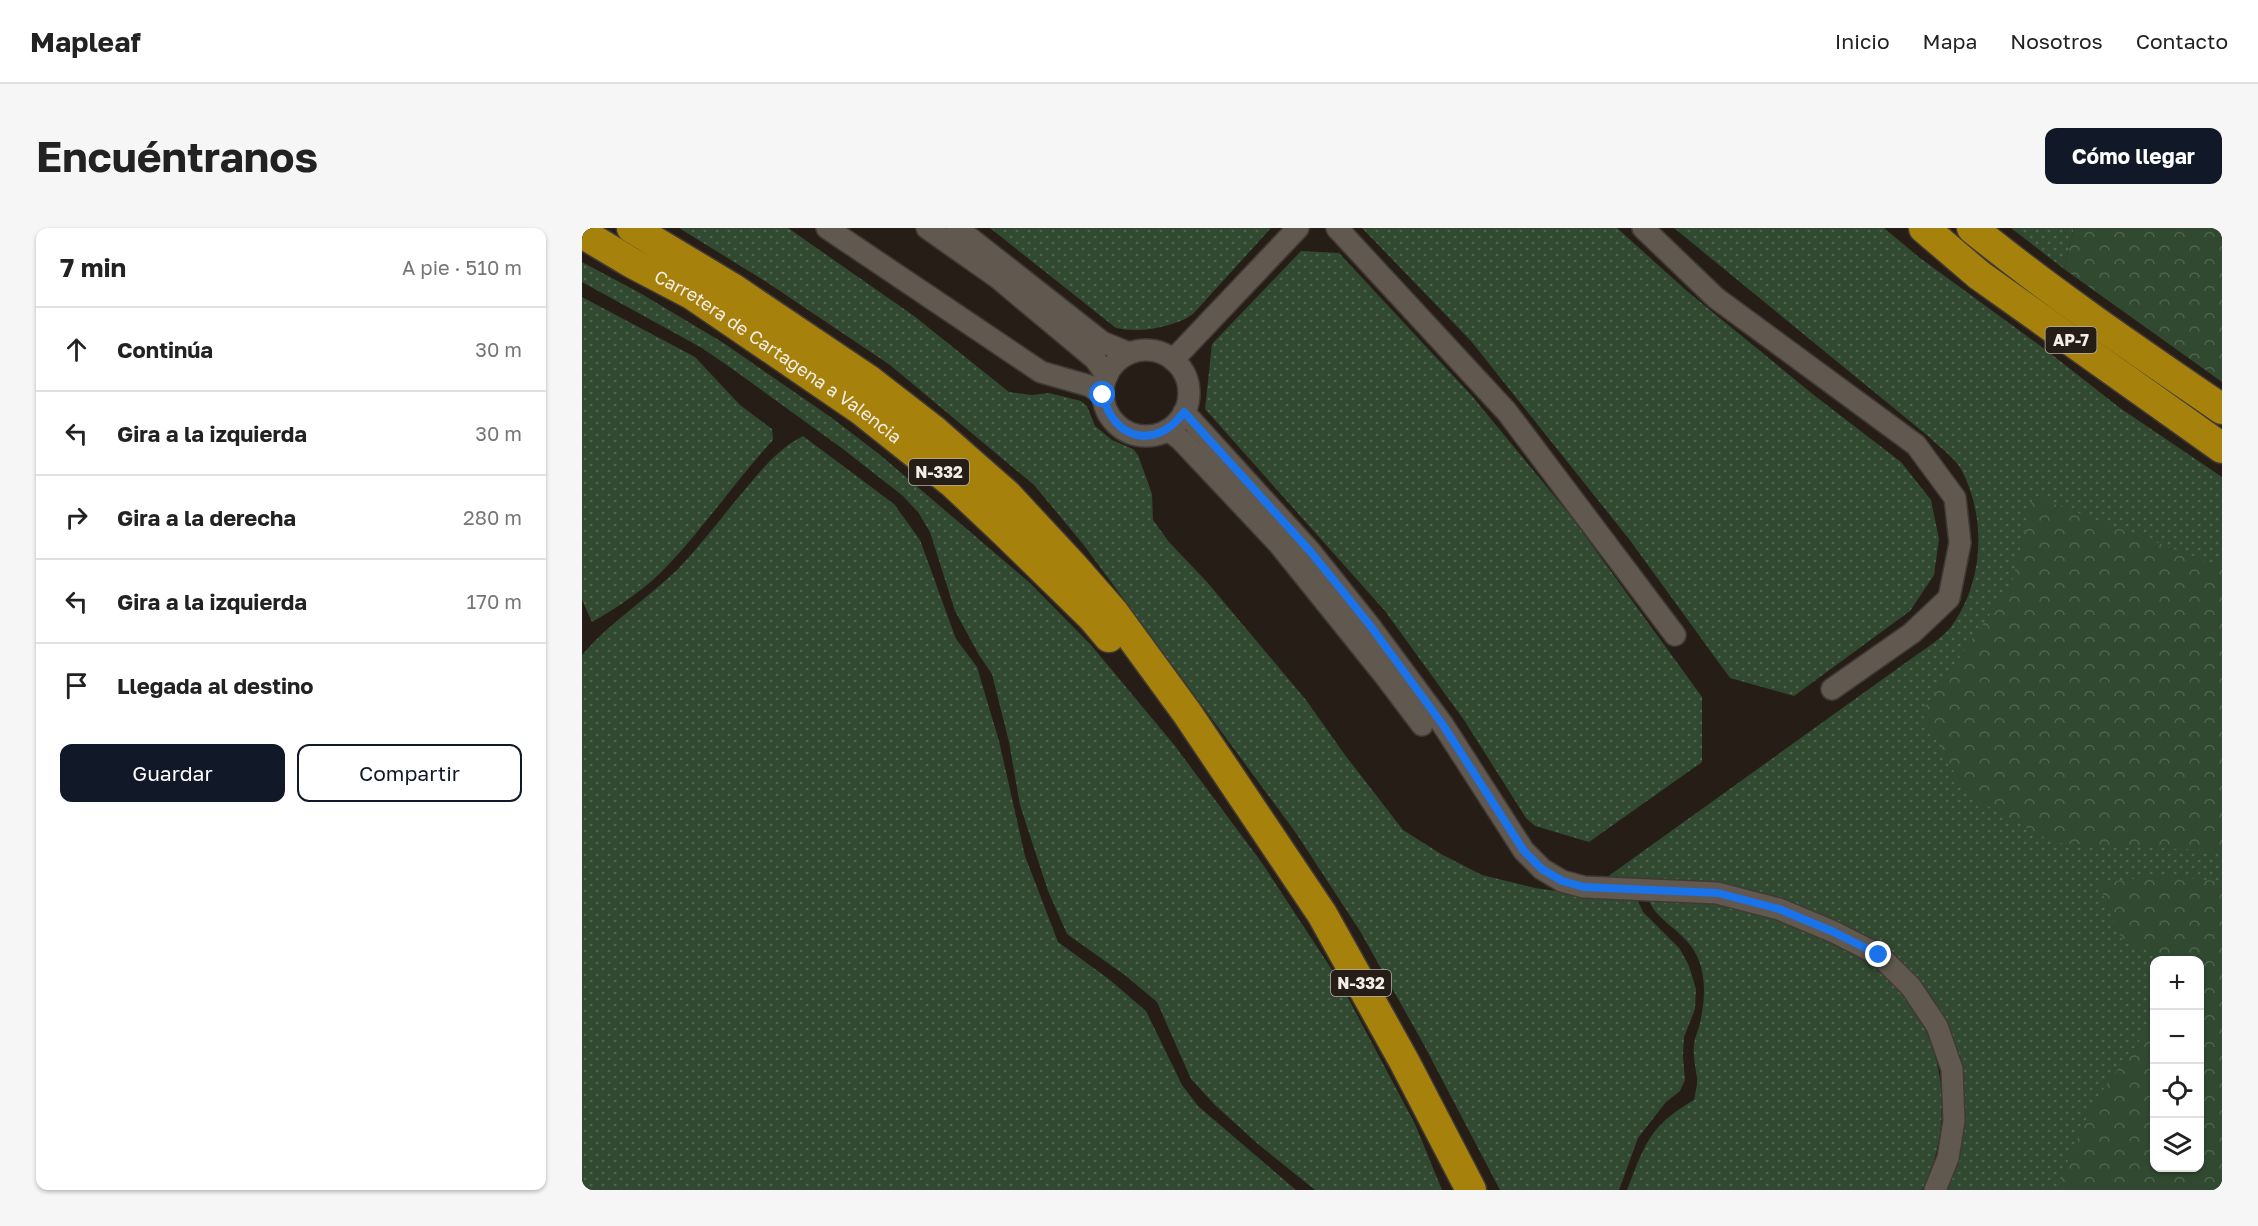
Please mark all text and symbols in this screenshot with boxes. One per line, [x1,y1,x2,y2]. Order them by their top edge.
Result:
text: Mapleaf [30,25,141,58]
text: Inicio [1835,28,1890,54]
text: Mapa [1923,28,1977,54]
text: Nosotros [2010,28,2103,54]
text: Contacto [2136,28,2228,54]
button: Cómo llegar [2045,128,2222,184]
text: Encuéntranos [36,131,318,181]
text: 7 min [60,252,126,283]
text: A pie · 510 m [402,255,522,279]
street label: Carretera de Cartagena a Valencia [651,265,906,448]
road number: AP-7 [2046,327,2096,353]
icon: ahead [60,333,93,366]
text: Continúa [117,336,213,363]
text: 30 m [475,337,522,361]
route start [1089,381,1115,407]
icon: left [60,417,93,450]
text: Gira a la izquierda [117,420,307,447]
text: 30 m [475,421,522,445]
road number: N-332 [909,459,969,485]
icon: right [60,501,93,534]
text: Gira a la derecha [117,504,296,531]
text: 280 m [463,505,522,529]
icon: left [60,585,93,618]
text: Gira a la izquierda [117,588,307,615]
text: 170 m [467,589,522,613]
icon: arrive [60,669,93,702]
text: Llegada al destino [117,672,314,699]
button: Guardar [60,744,285,802]
button: Compartir [297,744,522,802]
route end [1865,941,1891,967]
map controls [2150,956,2204,1172]
button: + [2150,956,2204,1010]
road number: N-332 [1331,970,1391,996]
button: − [2150,1010,2204,1064]
button: locate [2150,1064,2204,1118]
button: layers [2150,1118,2204,1172]

